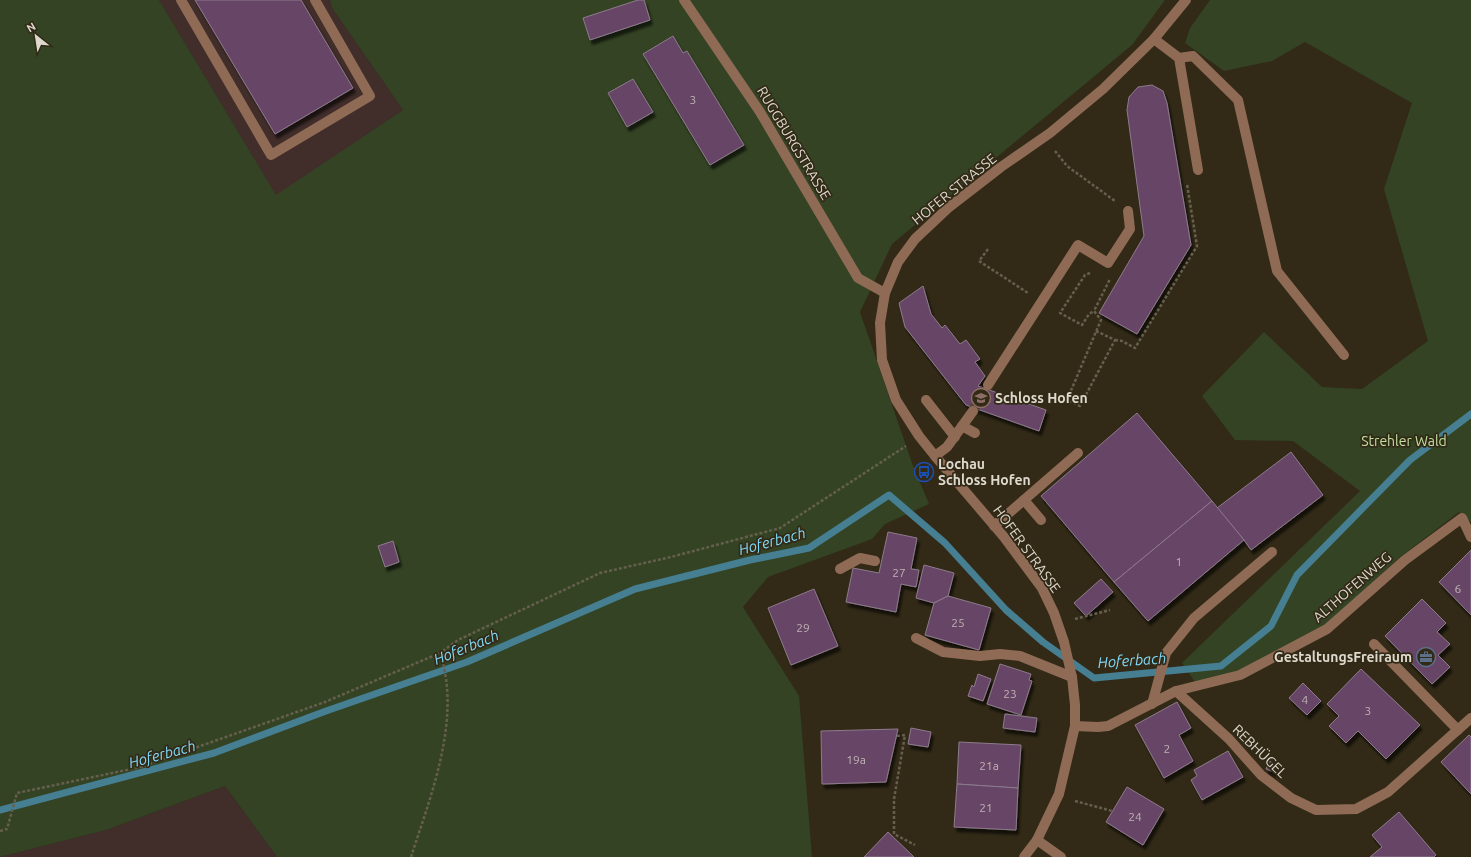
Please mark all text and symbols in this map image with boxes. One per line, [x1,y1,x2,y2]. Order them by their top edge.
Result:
north arrow [16,16,56,56]
text: N [24,20,38,35]
street label: RUGGBURGSTRASSE [754,83,834,203]
house number: 3 [690,93,696,106]
street label: HOFER STRASSE [909,150,999,228]
school or university icon: Schloss Hofen [970,387,992,409]
place label: Schloss Hofen [995,390,1088,406]
park label: Strehler Wald [1361,433,1447,449]
place label: Lochau Schloss Hofen [938,456,1031,488]
bus stop icon: Lochau Schloss Hofen [913,461,935,483]
street label: HOFER STRASSE [990,502,1064,596]
water label: Hoferbach [737,524,807,558]
street label: ALTHOFENWEG [1310,549,1394,625]
house number: 1 [1176,555,1182,568]
house number: 27 [892,566,906,579]
house number: 6 [1455,582,1462,595]
house number: 25 [951,616,965,629]
house number: 29 [796,621,810,634]
water label: Hoferbach [431,626,501,668]
office icon: GestaltungsFreiraum [1415,646,1437,668]
water label: Hoferbach [1097,649,1167,671]
place label: GestaltungsFreiraum [1274,649,1412,665]
house number: 23 [1003,687,1017,700]
house number: 4 [1302,693,1309,706]
house number: 3 [1365,704,1371,717]
street label: REBHÜGEL [1230,721,1291,781]
water label: Hoferbach [127,737,197,771]
house number: 2 [1164,742,1170,755]
house number: 19a [846,753,866,766]
house number: 21a [979,759,999,772]
house number: 21 [979,801,993,814]
house number: 24 [1128,810,1142,823]

